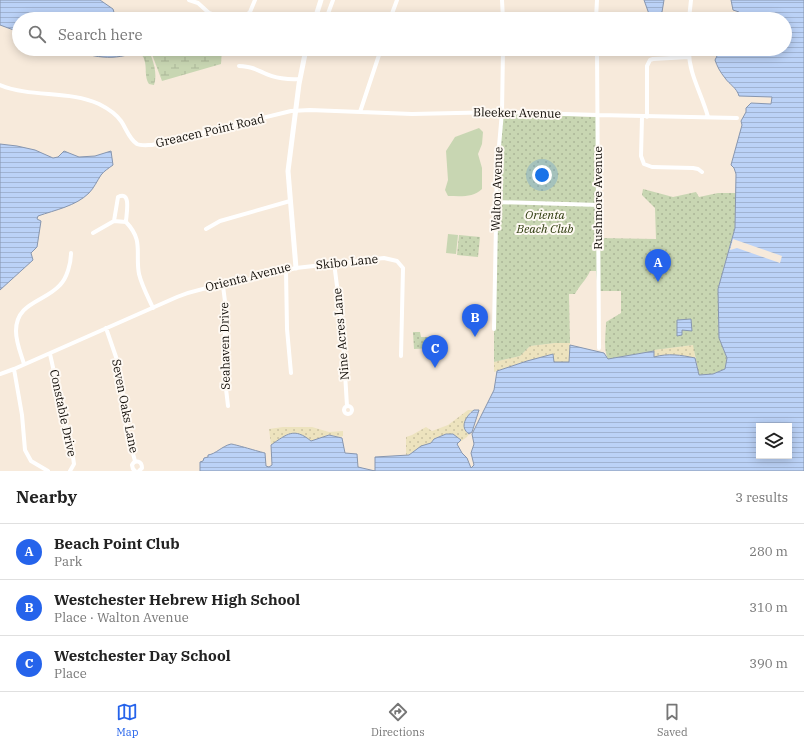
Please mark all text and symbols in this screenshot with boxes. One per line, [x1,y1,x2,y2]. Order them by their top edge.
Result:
search box [12,12,792,56]
icon: search [26,23,48,45]
text: Search here [58,25,143,44]
street label: Bleeker Avenue [473,104,561,121]
street label: Greacen Point Road [154,111,266,150]
street label: Walton Avenue [488,146,505,232]
street label: Rushmore Avenue [590,146,605,250]
your location [532,165,552,185]
park label: Orienta Beach Club [515,207,574,236]
pin: A [645,249,671,282]
street label: Skibo Lane [315,251,379,272]
street label: Orienta Avenue [204,259,292,294]
street label: Nine Acres Lane [329,287,352,381]
street label: Seahaven Drive [216,302,233,390]
pin: B [462,304,488,337]
pin: C [422,335,448,368]
street label: Seven Oaks Lane [109,358,142,454]
street label: Constable Drive [47,368,80,458]
map controls [756,423,792,459]
button: layers [756,423,792,459]
text: Nearby [16,486,77,508]
text: 3 results [735,489,788,506]
text: Beach Point Club [54,534,180,553]
text: A [24,543,34,560]
text: 280 m [749,543,788,560]
text: Park [54,553,82,570]
text: Westchester Hebrew High School [54,590,300,609]
text: B [24,599,34,616]
text: 310 m [749,599,788,616]
text: Place · Walton Avenue [54,609,189,626]
text: Westchester Day School [54,646,231,665]
text: C [25,655,33,672]
text: 390 m [749,655,788,672]
text: Place [54,665,87,682]
tab: Map [116,701,139,739]
tab: Directions [371,701,425,739]
tab: Saved [657,701,688,739]

